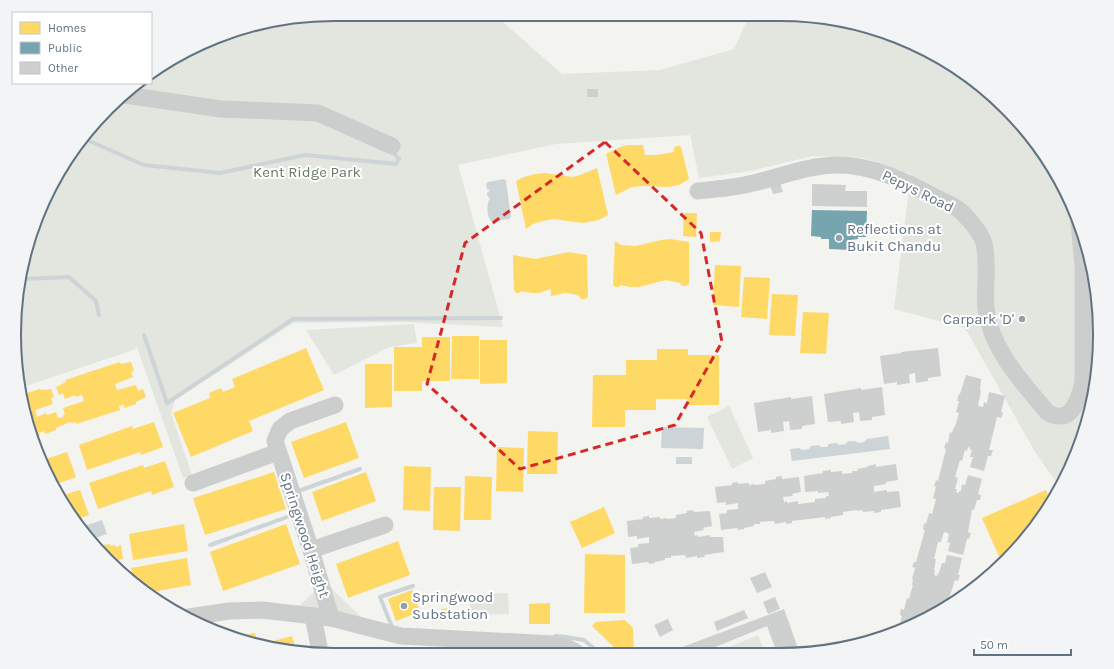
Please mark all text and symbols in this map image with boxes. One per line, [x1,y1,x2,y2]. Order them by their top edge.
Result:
legend [12,12,152,84]
text: Homes [48,21,86,35]
text: Public [48,41,82,55]
text: Other [48,61,79,75]
park label: Kent Ridge Park [253,163,361,181]
street label: Pepys Road [879,166,957,216]
place label: Reflections at Bukit Chandu [847,220,942,255]
marker: Reflections at Bukit Chandu [834,233,844,243]
place label: Carpark 'D' [943,310,1014,328]
marker: Carpark 'D' [1017,314,1027,324]
street label: Springwood Height [276,470,334,600]
place label: Springwood Substation [412,588,493,623]
marker: Springwood Substation [399,601,409,611]
scale bar [974,631,1071,657]
text: 50 m [980,638,1008,652]

